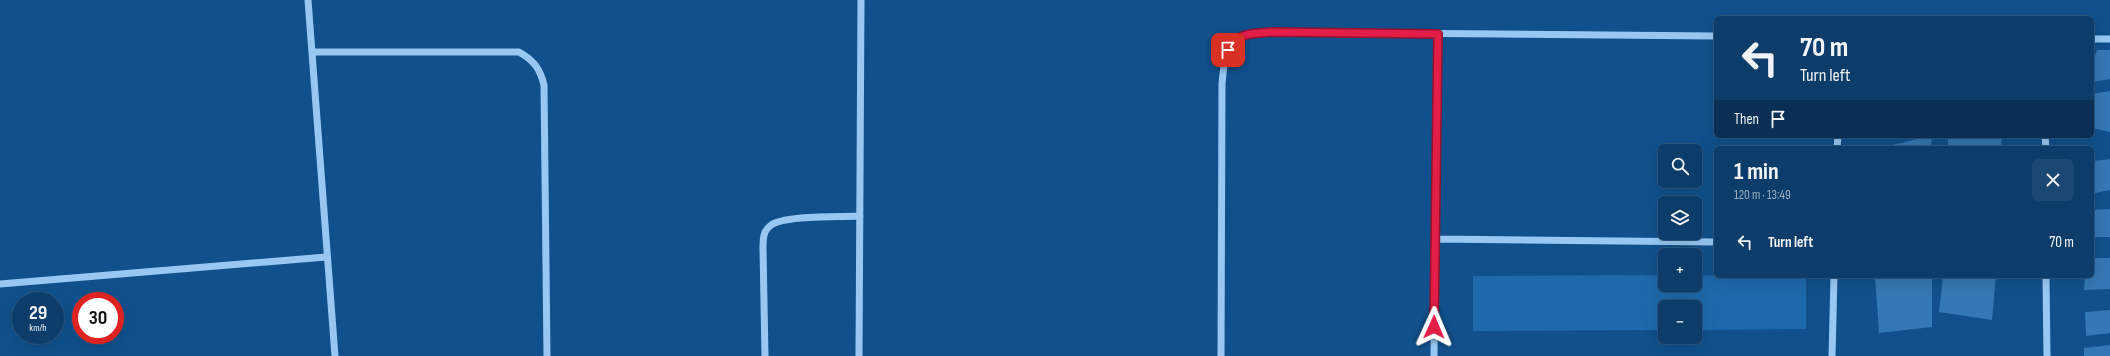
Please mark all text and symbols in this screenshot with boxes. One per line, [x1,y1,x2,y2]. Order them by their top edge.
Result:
text: 70 m [1800,31,1848,64]
icon: left [1734,32,1786,84]
pin [1211,33,1245,67]
icon: arrive [1217,39,1239,61]
text: Turn left [1800,65,1851,86]
icon: arrive [1767,108,1789,130]
text: Then [1734,110,1759,129]
map controls [1658,144,1702,344]
button: search [1658,144,1702,188]
text: 1 min [1734,157,1779,186]
button: close [2032,159,2074,201]
text: 120 m · 13:49 [1734,187,1791,203]
button: layers [1658,196,1702,240]
icon: left [1734,231,1756,253]
text: Turn left [1768,233,1813,252]
text: 70 m [2049,233,2074,252]
button: + [1658,248,1702,292]
speed limit sign: 30 [72,292,124,344]
button: − [1658,300,1702,344]
text: 29 [29,301,47,325]
position arrow [1413,306,1455,348]
text: km/h [29,322,47,334]

